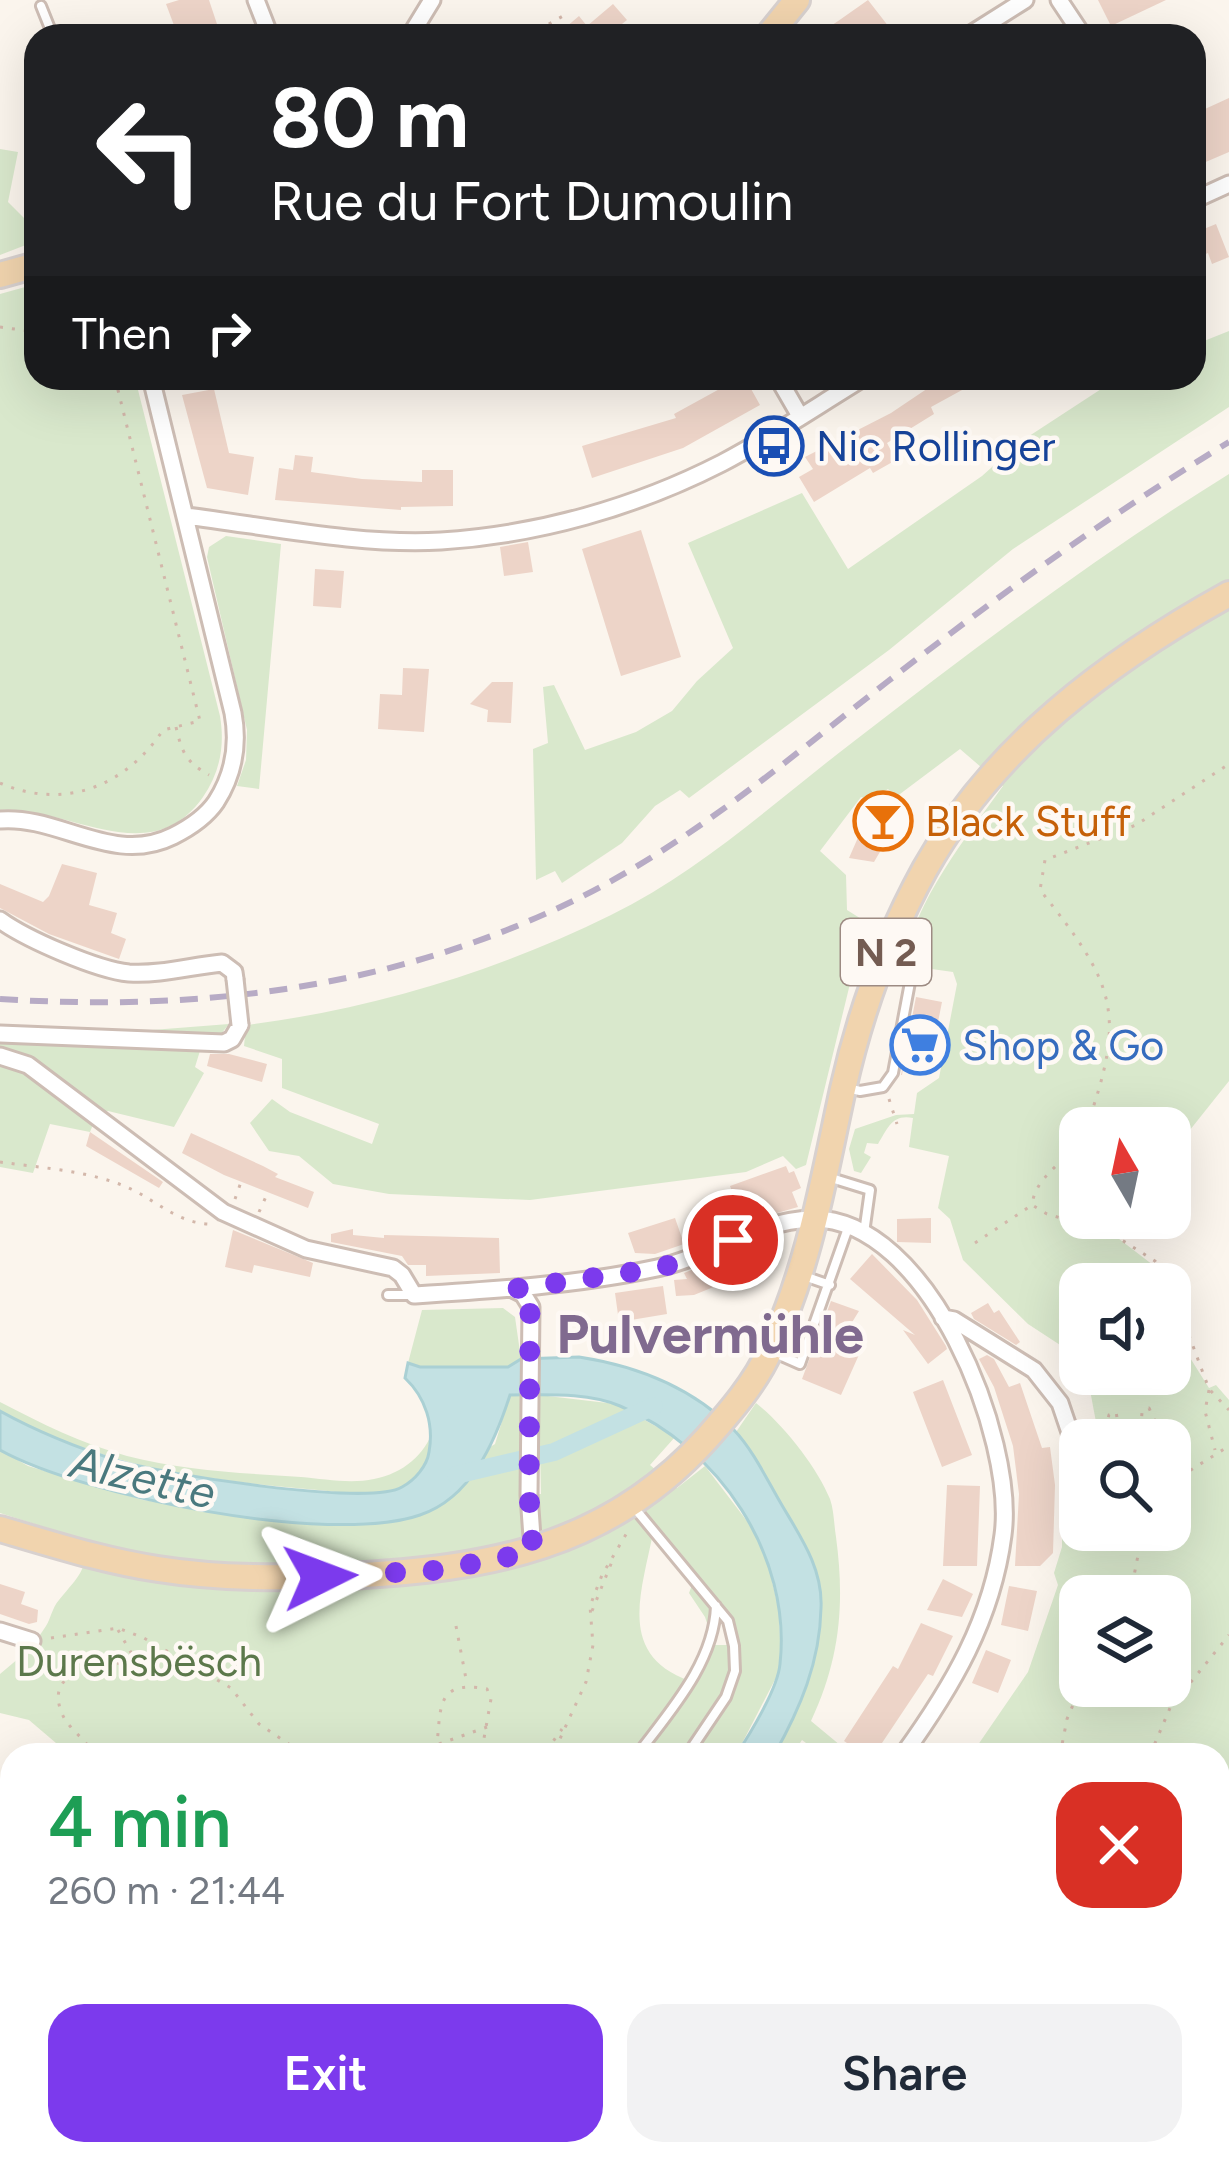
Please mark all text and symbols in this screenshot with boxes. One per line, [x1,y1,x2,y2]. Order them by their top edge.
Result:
text: 80 m [270,67,469,168]
icon: left [72,72,228,228]
text: Rue du Fort Dumoulin [270,169,793,234]
icon: right [196,300,262,366]
text: Then [72,306,172,360]
bus stop icon: Nic Rollinger [743,415,805,477]
place label: Nic Rollinger [816,421,1055,472]
bar icon: Black Stuff [852,790,914,852]
place label: Black Stuff [925,796,1131,847]
road number: N 2 [841,919,931,985]
supermarket icon: Shop & Go [889,1014,951,1076]
place label: Shop & Go [962,1020,1164,1071]
north arrow [1059,1107,1191,1239]
map controls [1059,1107,1191,1707]
pin [682,1189,784,1291]
icon: arrive [700,1207,766,1273]
button: sound [1059,1263,1191,1395]
district label: Pulvermühle [556,1302,864,1367]
button: search [1059,1419,1191,1551]
water label: Alzette [63,1434,221,1520]
position arrow [257,1514,383,1640]
button: layers [1059,1575,1191,1707]
park label: Durensbësch [16,1636,262,1687]
text: 4 min [48,1779,231,1865]
button: close [1056,1782,1182,1908]
text: 260 m · 21:44 [48,1867,285,1914]
button: Exit [48,2004,603,2142]
button: Share [627,2004,1182,2142]

